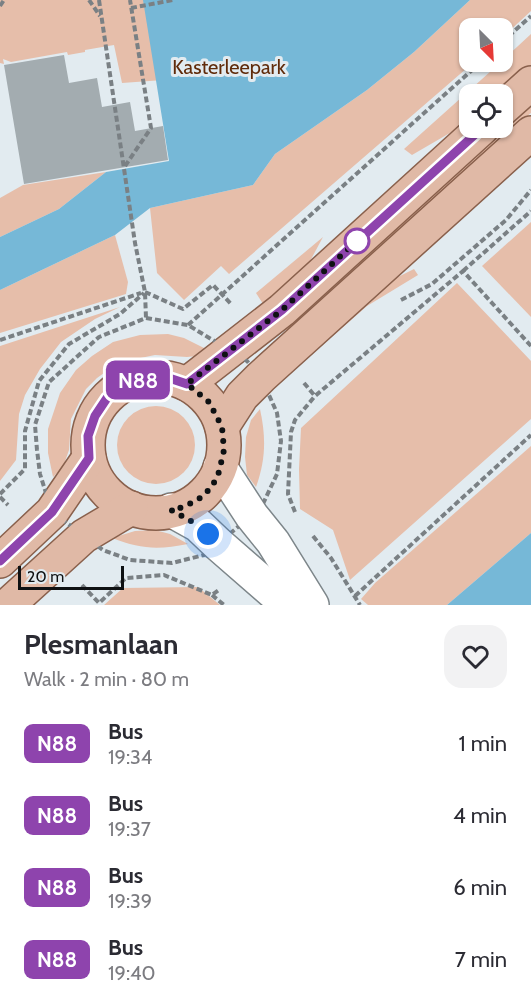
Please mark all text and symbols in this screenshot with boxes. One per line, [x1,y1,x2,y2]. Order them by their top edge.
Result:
north arrow [459,18,513,72]
map controls [459,18,513,138]
park label: Kasterleepark [172,55,286,79]
button: locate [459,84,513,138]
unlabelled marker [344,228,370,254]
line badge: N88 [104,360,172,400]
text: N88 [118,368,158,393]
your location [193,519,223,549]
scale bar [18,563,124,590]
text: 20 m [27,567,64,586]
button: heart [444,625,507,688]
text: Plesmanlaan [24,627,178,661]
text: Walk · 2 min · 80 m [24,667,189,691]
text: Bus [108,718,143,745]
text: 1 min [459,730,507,757]
text: N88 [37,731,77,756]
text: 19:34 [108,745,152,769]
text: Bus [108,790,143,817]
text: 4 min [453,802,507,829]
text: N88 [37,803,77,828]
text: 19:37 [108,817,151,841]
text: Bus [108,862,143,889]
text: 6 min [453,874,507,901]
text: N88 [37,875,77,900]
text: 19:39 [108,889,152,913]
text: Bus [108,934,143,961]
text: 7 min [455,946,507,973]
text: N88 [37,947,77,972]
text: 19:40 [108,961,156,985]

